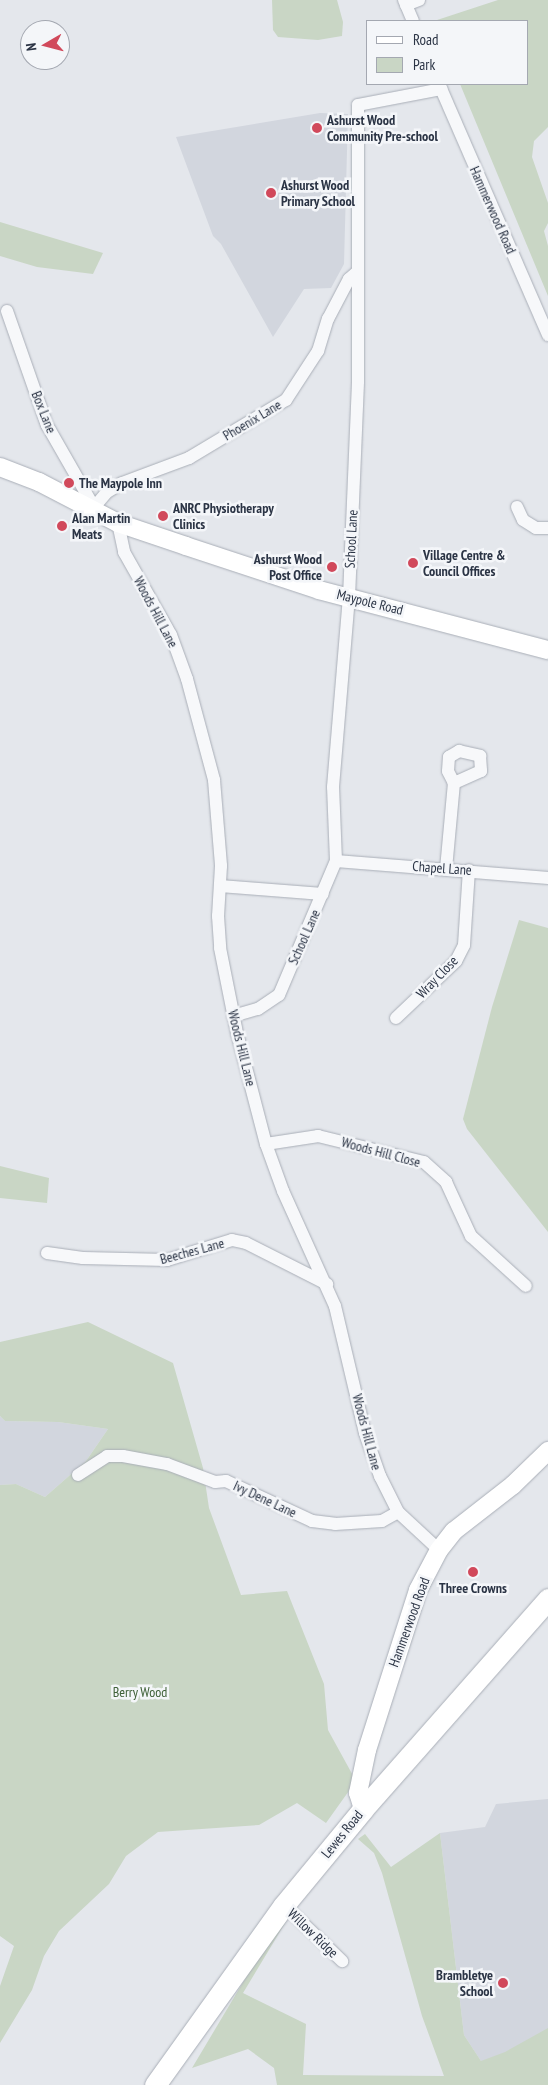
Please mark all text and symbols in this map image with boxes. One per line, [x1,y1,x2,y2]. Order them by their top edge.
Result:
north arrow [20,20,70,70]
legend [366,20,528,85]
text: Road [413,30,439,49]
text: N [22,42,41,52]
text: Park [413,55,435,74]
place label: Ashurst Wood Community Pre-school [327,112,438,144]
marker: Ashurst Wood Community Pre-school [311,122,323,134]
street label: Hammerwood Road [466,164,520,256]
place label: Ashurst Wood Primary School [281,177,355,210]
marker: Ashurst Wood Primary School [265,187,277,199]
street label: Box Lane [28,388,60,436]
street label: Phoenix Lane [220,396,284,444]
place label: The Maypole Inn [79,475,162,491]
marker: The Maypole Inn [63,477,75,489]
place label: ANRC Physiotherapy Clinics [173,500,274,532]
street label: School Lane [341,509,361,569]
place label: Alan Martin Meats [72,510,130,542]
marker: ANRC Physiotherapy Clinics [157,510,169,522]
marker: Alan Martin Meats [56,520,68,532]
place label: Village Centre & Council Offices [423,547,506,580]
place label: Ashurst Wood Post Office [254,551,322,584]
marker: Village Centre & Council Offices [407,557,419,569]
marker: Ashurst Wood Post Office [326,561,338,573]
street label: Woods Hill Lane [130,574,182,650]
street label: Maypole Road [335,586,405,618]
street label: Chapel Lane [412,858,472,878]
street label: School Lane [284,907,324,967]
street label: Wray Close [413,952,461,1002]
street label: Woods Hill Lane [224,1008,260,1088]
street label: Woods Hill Close [340,1133,422,1171]
street label: Beeches Lane [158,1234,226,1268]
street label: Woods Hill Lane [349,1392,385,1472]
street label: Ivy Dene Lane [231,1477,299,1521]
marker: Three Crowns [467,1566,479,1578]
street label: Hammerwood Road [385,1575,433,1669]
place label: Three Crowns [439,1580,507,1596]
park label: Berry Wood [112,1684,168,1700]
street label: Lewes Road [318,1807,366,1861]
street label: Willow Ridge [284,1905,342,1961]
place label: Brambletye School [436,1967,493,2000]
marker: Brambletye School [497,1977,509,1989]

